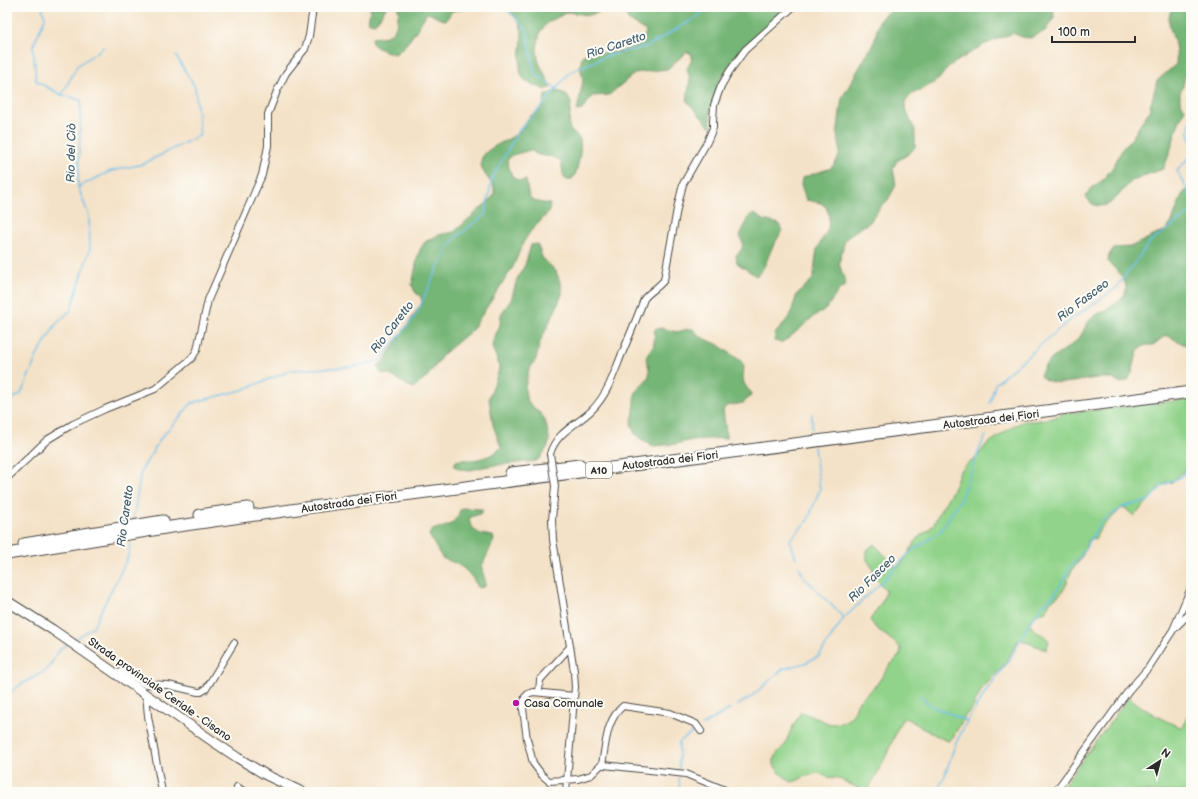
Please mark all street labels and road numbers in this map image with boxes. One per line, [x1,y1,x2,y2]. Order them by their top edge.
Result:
street label: Autostrada dei Fiori [942,407,1040,432]
street label: Autostrada dei Fiori [621,448,719,473]
road number: A10 [586,462,612,478]
street label: Autostrada dei Fiori [300,489,398,516]
street label: Strada provinciale Ceriale - Cisano [86,635,234,744]

